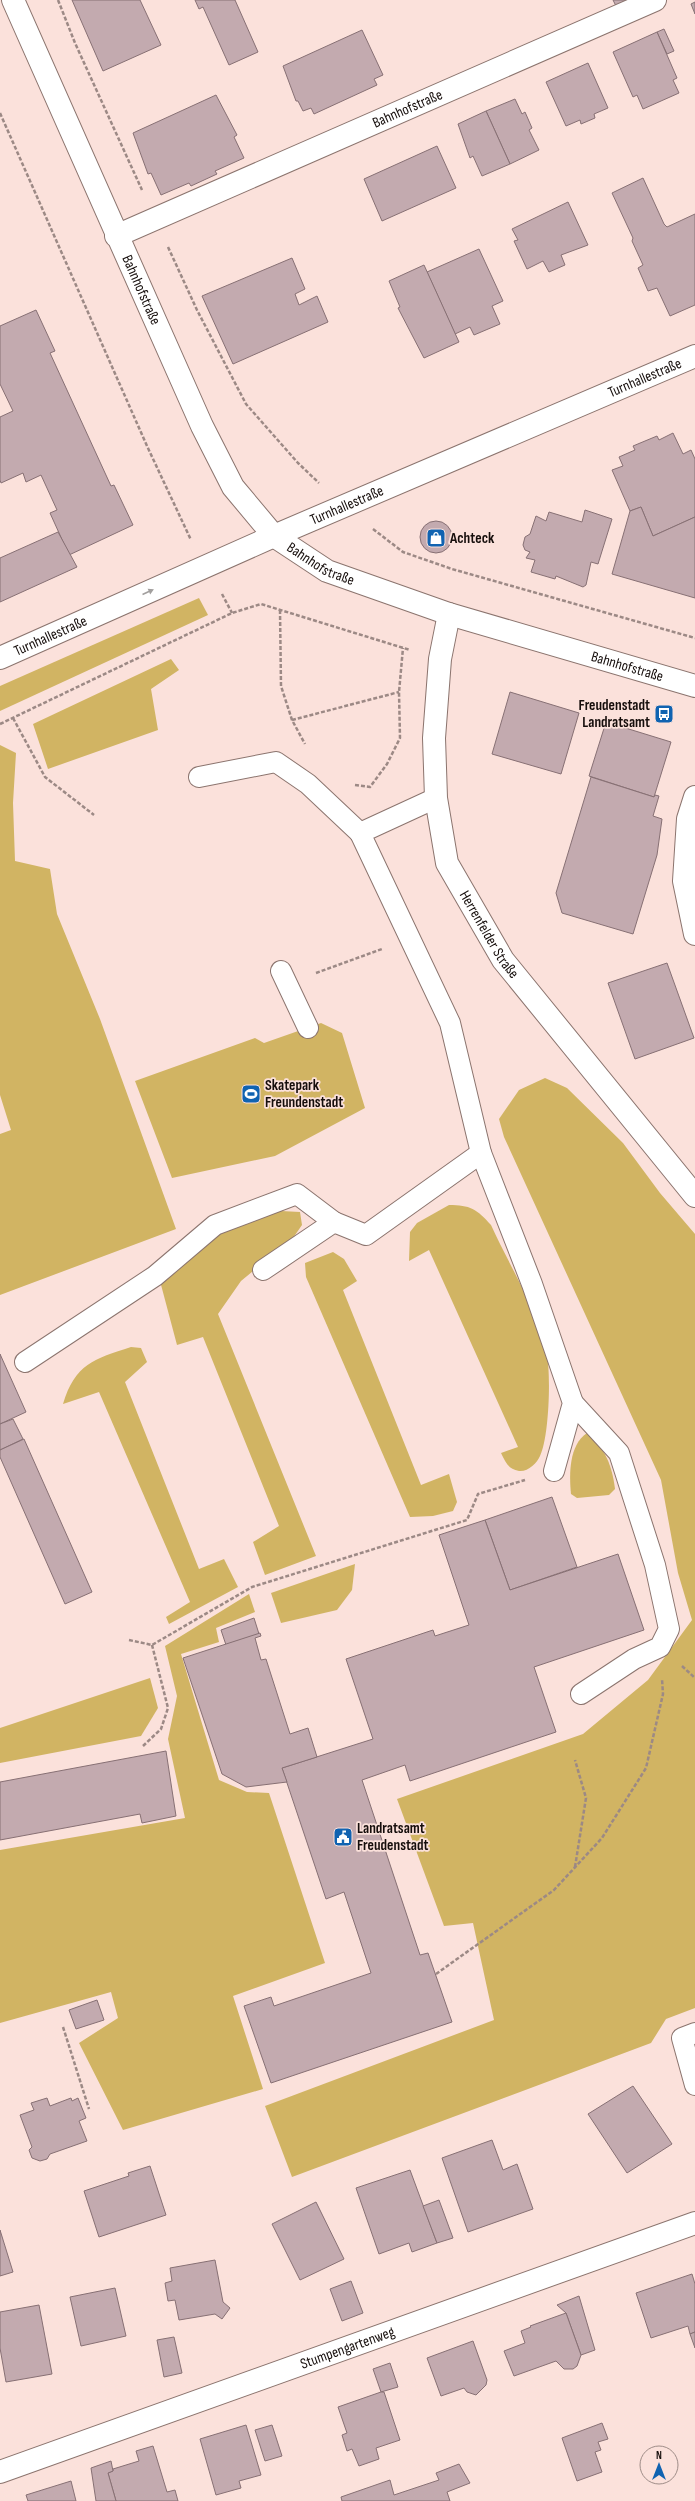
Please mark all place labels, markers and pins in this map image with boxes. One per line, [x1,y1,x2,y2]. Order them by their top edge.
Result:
shop icon: Achteck [425,527,447,549]
place label: Achteck [449,529,495,548]
place label: Freudenstadt Landratsamt [579,696,650,732]
bus stop icon: Freudenstadt Landratsamt [653,703,675,725]
place label: Skatepark Freundenstadt [265,1076,343,1112]
sports icon: Skatepark Freundenstadt [240,1083,262,1105]
place label: Landratsamt Freudenstadt [357,1819,429,1855]
public building icon: Landratsamt Freudenstadt [332,1826,354,1848]

